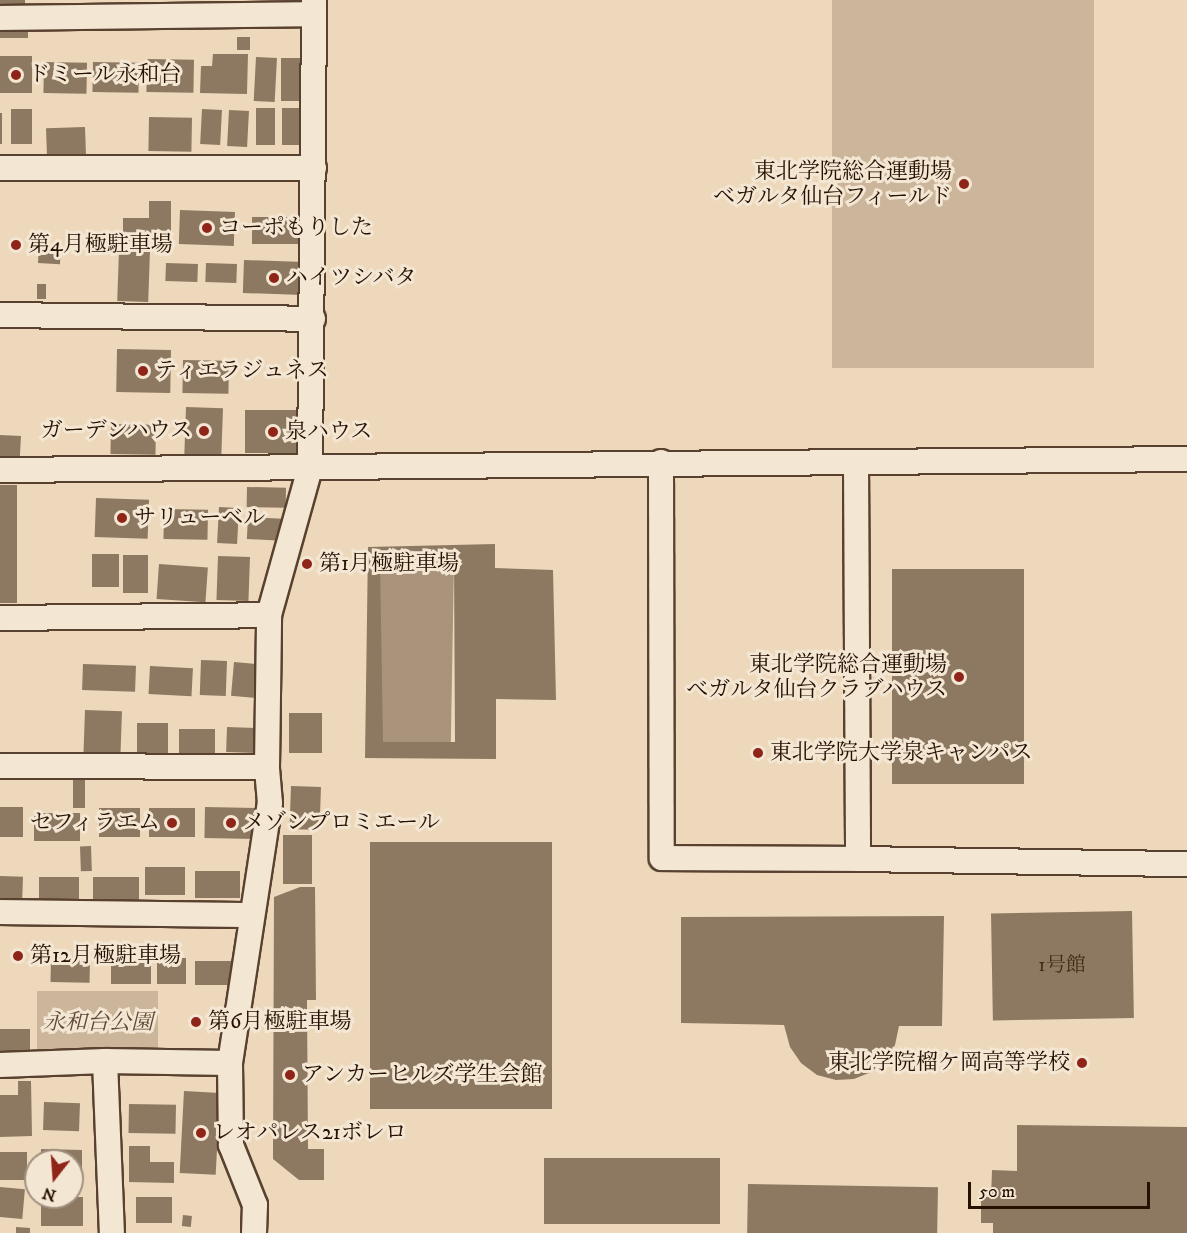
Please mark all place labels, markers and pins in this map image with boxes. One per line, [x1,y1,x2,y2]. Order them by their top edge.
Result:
place label: ドミール永和台 [28,62,182,88]
marker: ドミール永和台 [9,68,23,82]
place label: 東北学院総合運動場 ベガルタ仙台フィールド [710,158,952,210]
marker: 東北学院総合運動場 ベガルタ仙台フィールド [957,177,971,191]
place label: コーポもりした [219,215,373,241]
marker: コーポもりした [200,221,214,235]
place label: 第4月極駐車場 [28,232,173,258]
marker: 第4月極駐車場 [9,238,23,252]
place label: ハイツシバタ [286,265,418,291]
marker: ハイツシバタ [267,271,281,285]
place label: ティエラジュネス [155,358,331,384]
marker: ティエラジュネス [136,364,150,378]
place label: ガーデンハウス [38,418,192,444]
place label: 泉ハウス [285,419,373,445]
marker: ガーデンハウス [197,424,211,438]
marker: 泉ハウス [266,425,280,439]
place label: サリューベル [134,505,266,531]
marker: サリューベル [115,511,129,525]
place label: 第1月極駐車場 [319,551,459,577]
marker: 第1月極駐車場 [300,557,314,571]
place label: 東北学院総合運動場 べガルタ仙台クラブハウス [683,651,947,702]
marker: 東北学院総合運動場 べガルタ仙台クラブハウス [952,670,966,684]
place label: 東北学院大学泉キャンパス [770,740,1034,766]
marker: 東北学院大学泉キャンパス [751,746,765,760]
place label: セフィラエム [28,810,160,836]
place label: メゾンプロミエール [243,810,441,836]
marker: セフィラエム [165,816,179,830]
marker: メゾンプロミエール [224,816,238,830]
place label: 第12月極駐車場 [30,943,181,969]
marker: 第12月極駐車場 [11,949,25,963]
place label: 第6月極駐車場 [208,1009,351,1035]
marker: 第6月極駐車場 [189,1015,203,1029]
place label: 東北学院榴ケ岡高等学校 [828,1050,1070,1076]
marker: 東北学院榴ケ岡高等学校 [1075,1056,1089,1070]
place label: アンカーヒルズ学生会館 [302,1062,544,1088]
marker: アンカーヒルズ学生会館 [283,1068,297,1082]
place label: レオパレス21ボレロ [213,1120,408,1146]
marker: レオパレス21ボレロ [194,1126,208,1140]

